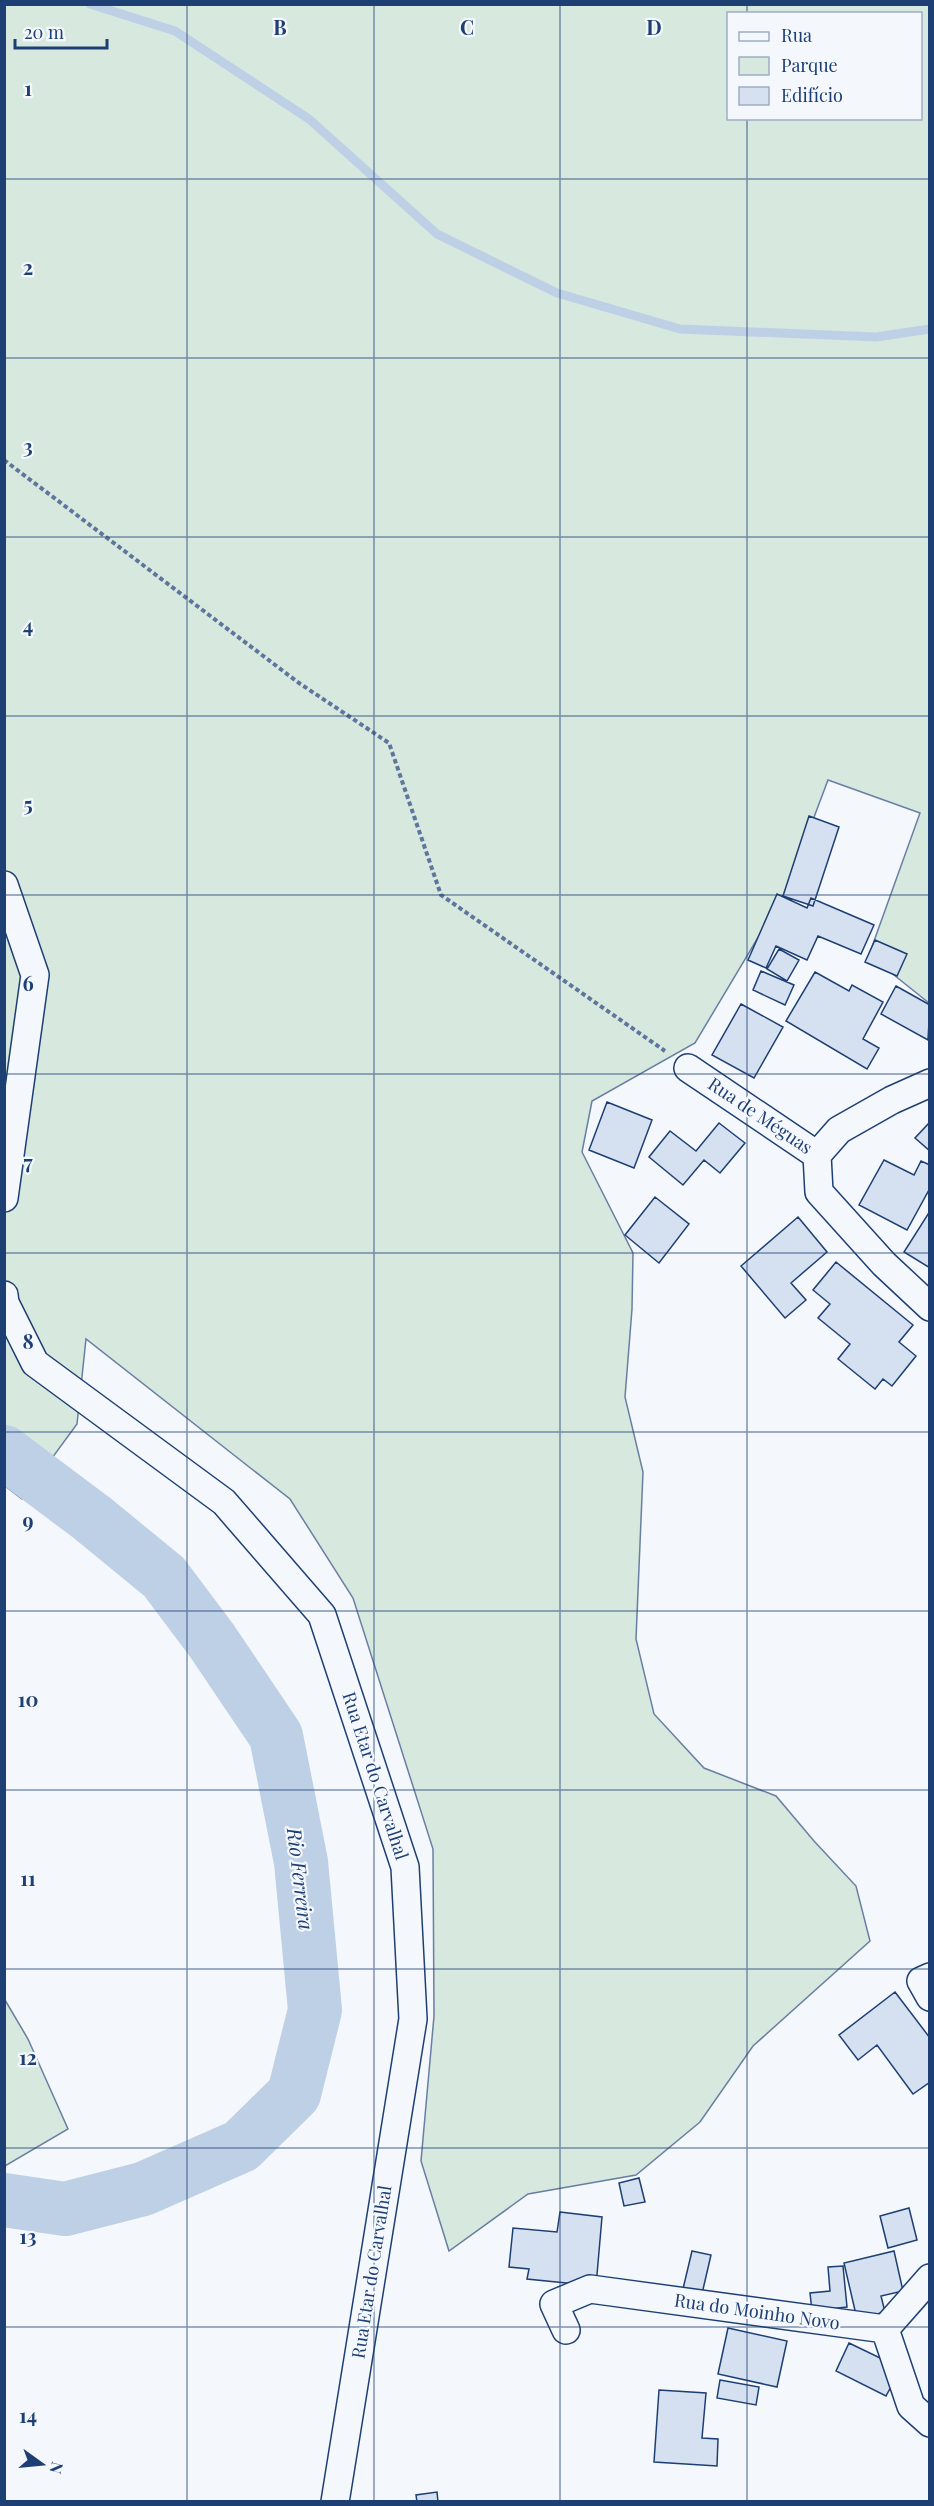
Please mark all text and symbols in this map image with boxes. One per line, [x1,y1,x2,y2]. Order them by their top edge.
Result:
scale bar [15,12,106,50]
legend [727,12,922,120]
text: B [273,13,287,40]
text: C [460,13,474,40]
text: D [646,13,662,40]
text: 20 m [24,20,64,44]
text: Rua [781,23,812,47]
text: Parque [781,53,838,77]
text: 1 [24,74,32,101]
text: Edifício [781,83,843,107]
text: 2 [23,253,33,280]
text: 3 [23,432,33,459]
text: 4 [23,611,33,638]
text: 5 [23,790,33,817]
text: 6 [22,969,34,996]
street label: Rua de Méguas [704,1071,817,1159]
text: 7 [23,1148,33,1175]
text: 8 [22,1327,34,1354]
text: 9 [22,1506,34,1533]
text: 10 [18,1685,38,1712]
street label: Rua Etar do Carvalhal [337,1689,414,1863]
water label: Rio Ferreira [282,1825,321,1932]
text: 11 [20,1864,36,1891]
text: 12 [19,2043,37,2070]
street label: Rua Etar do Carvalhal [345,2183,397,2360]
text: 13 [19,2222,37,2249]
street label: Rua do Moinho Novo [673,2288,842,2335]
text: 14 [19,2401,37,2428]
north arrow [12,2434,72,2494]
text: N [45,2460,69,2477]

